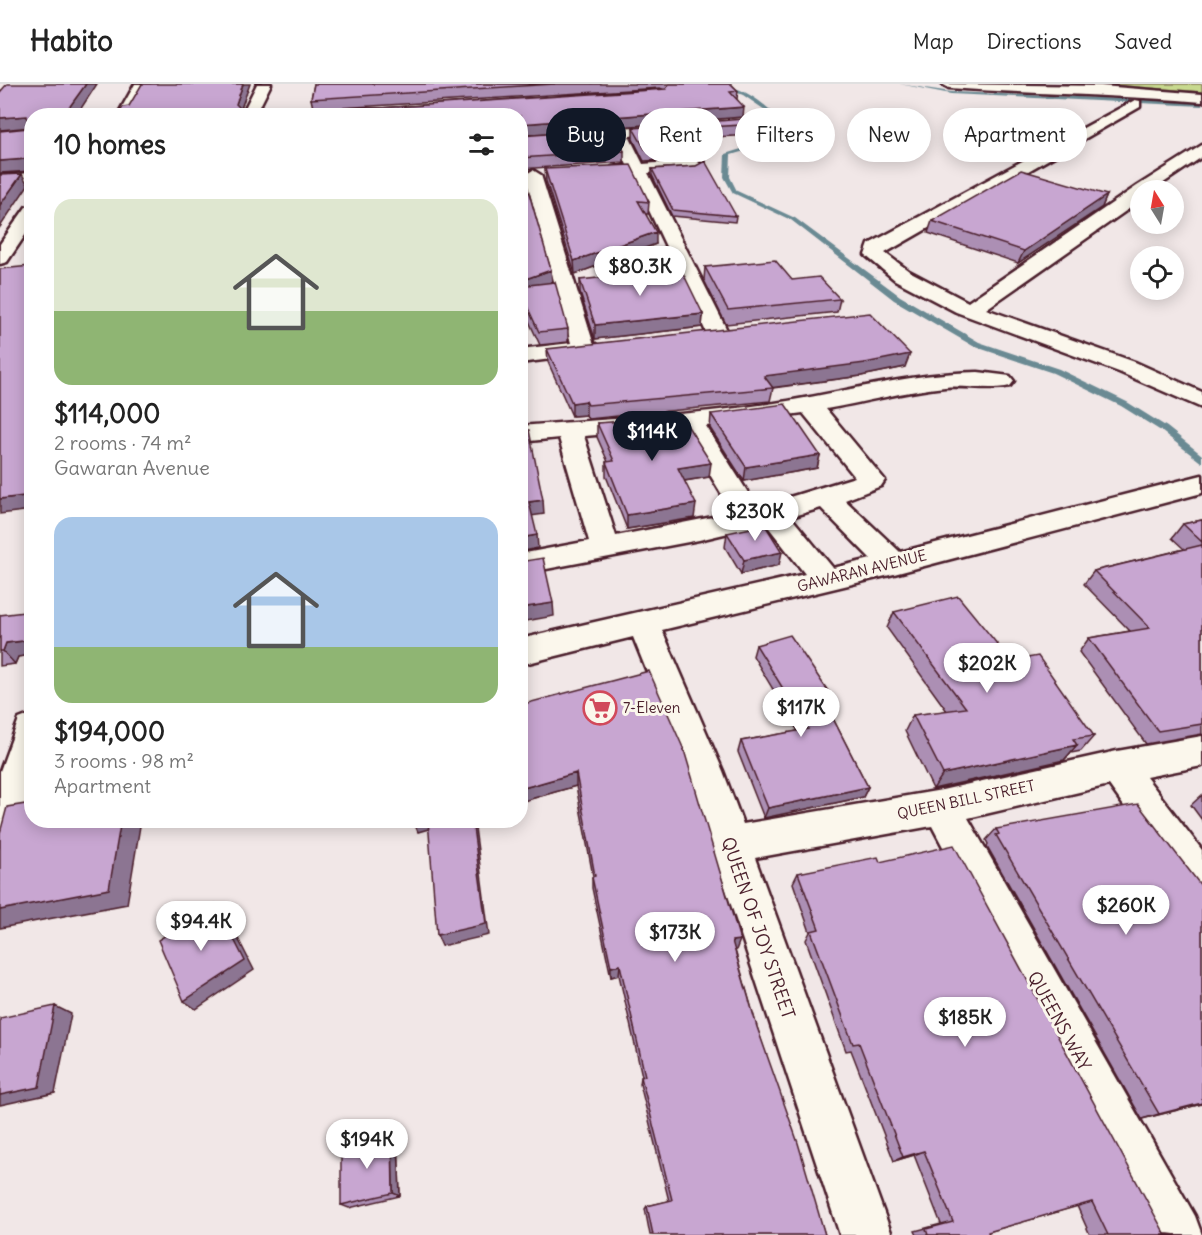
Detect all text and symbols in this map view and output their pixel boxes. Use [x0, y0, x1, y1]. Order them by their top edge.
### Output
text: Habito [30, 23, 113, 59]
text: Map [913, 28, 954, 55]
text: Directions [987, 28, 1081, 55]
text: Saved [1114, 28, 1172, 55]
chip: Buy [546, 108, 626, 162]
chip: Rent [638, 108, 723, 162]
chip: Filters [735, 108, 835, 162]
chip: New [847, 108, 931, 162]
chip: Apartment [943, 108, 1087, 162]
text: 10 homes [54, 128, 166, 161]
icon: filters [465, 128, 498, 161]
north arrow [1130, 180, 1184, 234]
map controls [1130, 180, 1184, 300]
icon: home [222, 238, 330, 346]
pin: $80.3K [591, 246, 689, 297]
button: locate [1130, 246, 1184, 300]
text: $80.3K [608, 253, 672, 278]
text: $114,000 [54, 397, 160, 430]
pin: $114K [610, 411, 694, 462]
text: $114K [627, 418, 677, 443]
text: 2 rooms · 74 m² [54, 430, 191, 455]
text: Gawaran Avenue [54, 455, 210, 480]
pin: $230K [713, 491, 797, 542]
text: $230K [726, 498, 784, 523]
street label: GAWARAN AVENUE [795, 545, 929, 596]
icon: home [222, 556, 330, 664]
pin: $202K [945, 643, 1029, 694]
text: $202K [958, 650, 1016, 675]
pin: $117K [759, 687, 843, 738]
supermarket icon: 7-Eleven [582, 690, 618, 726]
text: $117K [777, 694, 825, 719]
place label: 7-Eleven [623, 698, 681, 717]
text: $194,000 [54, 715, 165, 748]
text: 3 rooms · 98 m² [54, 748, 194, 773]
text: Apartment [54, 773, 151, 798]
street label: QUEEN BILL STREET [895, 776, 1037, 823]
street label: QUEEN OF JOY STREET [717, 834, 800, 1022]
pin: $260K [1084, 885, 1168, 936]
text: $260K [1096, 892, 1156, 917]
pin: $94.4K [152, 901, 250, 952]
text: $94.4K [170, 908, 232, 933]
pin: $173K [633, 912, 717, 963]
text: $173K [649, 919, 701, 944]
street label: QUEENS WAY [1023, 967, 1096, 1075]
pin: $185K [923, 997, 1007, 1048]
text: $185K [938, 1004, 992, 1029]
pin: $194K [325, 1119, 409, 1170]
text: $194K [340, 1126, 394, 1151]

